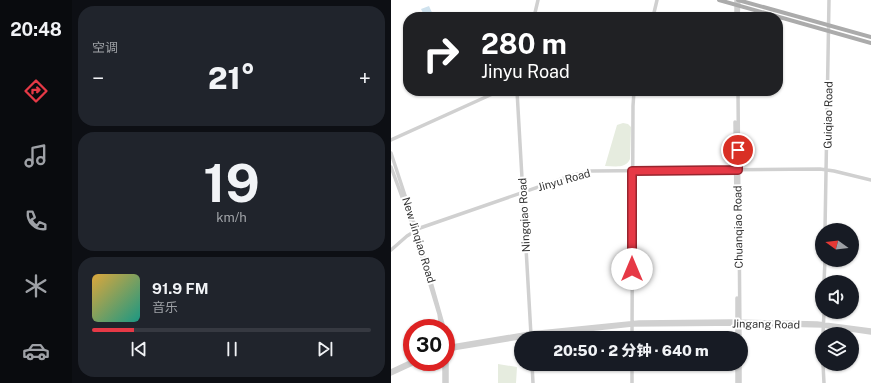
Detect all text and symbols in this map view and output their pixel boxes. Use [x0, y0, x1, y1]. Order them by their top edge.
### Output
text: 20:48 [10, 19, 62, 40]
text: 280 m [481, 27, 567, 60]
icon: right [415, 28, 467, 80]
text: 空调 [92, 40, 118, 55]
text: 21° [208, 60, 255, 96]
text: Jinyu Road [481, 61, 570, 82]
text: − [92, 65, 104, 91]
text: + [359, 65, 371, 91]
icon: directions [22, 77, 50, 105]
street label: Guiqiao Road [821, 81, 835, 149]
pin [721, 133, 755, 167]
icon: arrive [727, 139, 749, 161]
icon: music [22, 142, 50, 170]
text: 19 [203, 153, 260, 214]
street label: Jinyu Road [536, 167, 592, 193]
street label: Ningqiao Road [516, 178, 532, 252]
street label: Chuanqiao Road [731, 185, 745, 269]
street label: New Jinqiao Road [400, 196, 438, 284]
icon: phone [22, 207, 50, 235]
text: km/h [216, 210, 247, 225]
north arrow [815, 223, 859, 267]
map controls [815, 223, 859, 371]
position arrow [611, 248, 653, 290]
icon: climate [22, 272, 50, 300]
button: sound [815, 275, 859, 319]
text: 91.9 FM [152, 280, 209, 297]
text: 音乐 [152, 300, 178, 315]
street label: Jingang Road [732, 317, 800, 331]
speed limit sign: 30 [403, 319, 455, 371]
button: layers [815, 327, 859, 371]
icon: car [22, 337, 50, 365]
icon: previous [128, 338, 150, 360]
icon: pause [221, 338, 243, 360]
icon: next [314, 338, 336, 360]
text: 20:50 · 2 分钟 · 640 m [553, 342, 709, 359]

